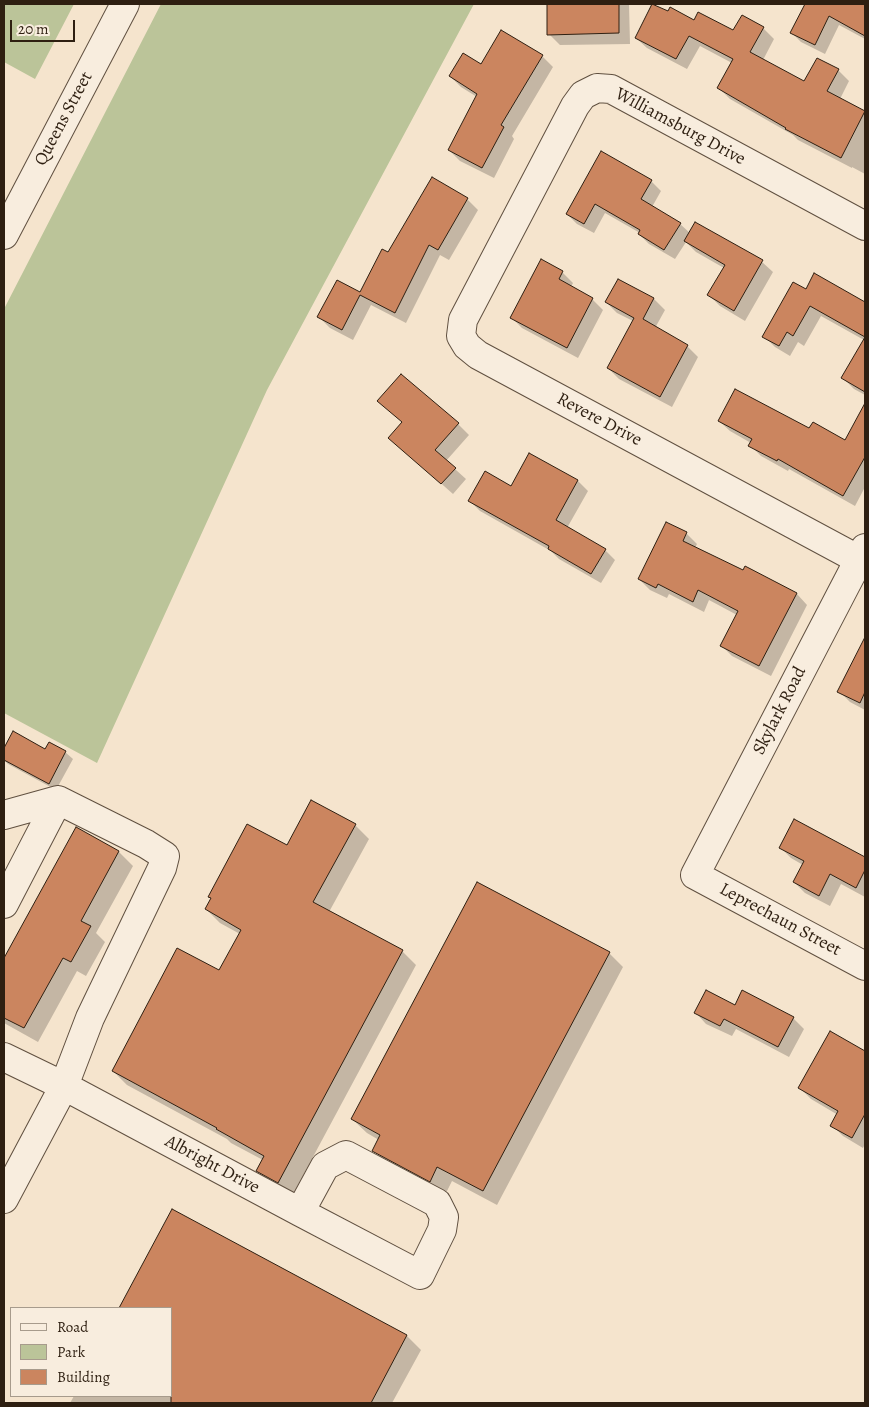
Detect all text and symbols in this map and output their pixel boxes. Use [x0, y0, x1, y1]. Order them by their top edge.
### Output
scale bar [12, 10, 78, 42]
text: 20 m [18, 19, 49, 39]
street label: Queens Street [30, 68, 98, 170]
street label: Williamsburg Drive [611, 84, 749, 170]
street label: Revere Drive [553, 389, 645, 451]
street label: Skylark Road [749, 663, 811, 759]
street label: Leprechaun Street [716, 879, 844, 961]
street label: Albright Drive [161, 1131, 263, 1199]
legend [10, 1307, 172, 1397]
text: Road [57, 1317, 88, 1337]
text: Park [57, 1342, 85, 1362]
text: Building [57, 1367, 110, 1387]

